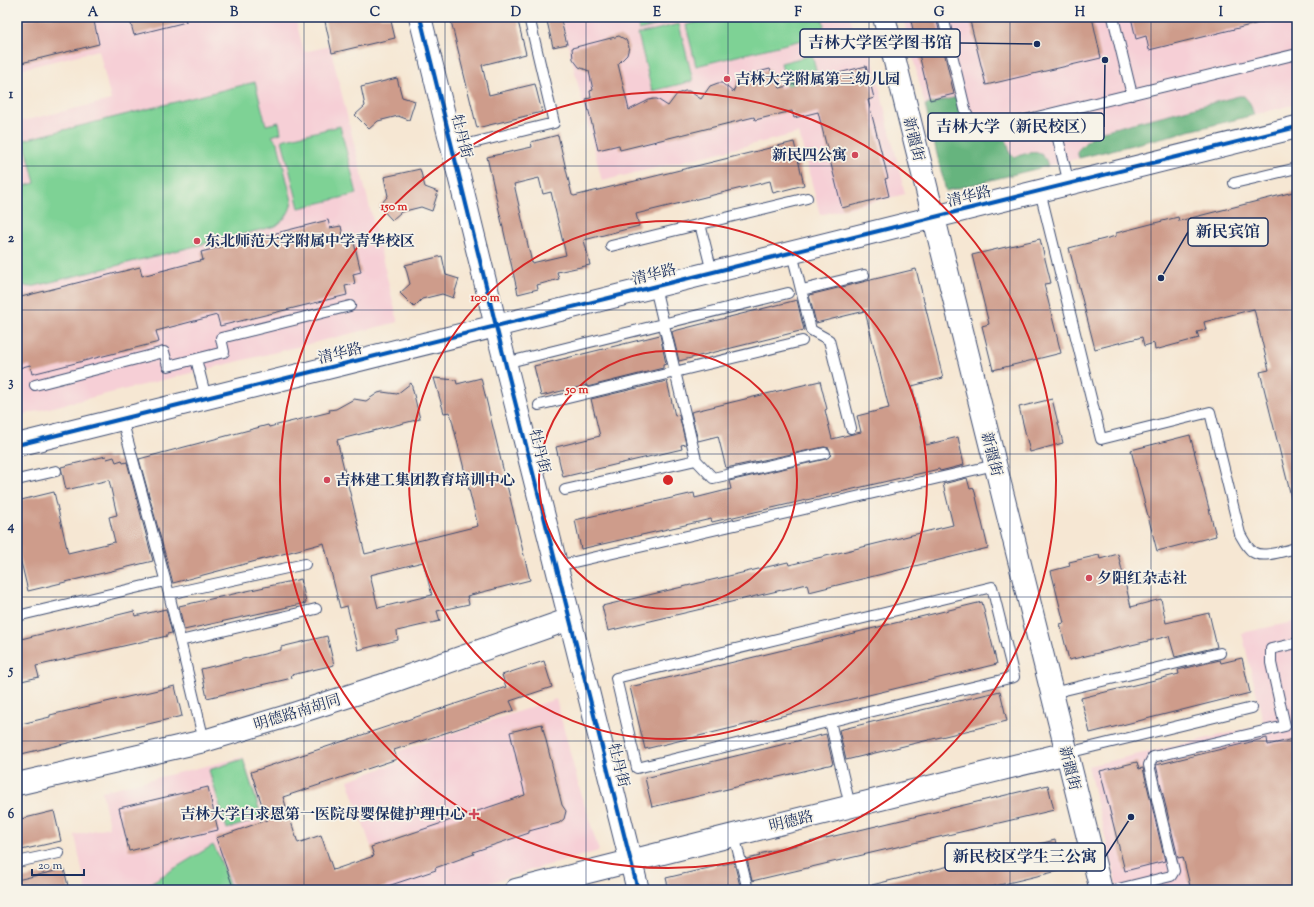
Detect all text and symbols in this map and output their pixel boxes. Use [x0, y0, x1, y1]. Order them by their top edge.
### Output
text: A [88, 4, 99, 22]
text: B [230, 4, 239, 22]
text: C [370, 4, 380, 22]
text: D [511, 4, 521, 22]
text: E [653, 4, 661, 22]
text: F [794, 4, 802, 22]
text: G [934, 4, 945, 22]
text: H [1075, 4, 1086, 22]
text: I [1219, 4, 1224, 22]
callout: 吉林大学医学图书馆 [800, 29, 960, 57]
text: 吉林大学医学图书馆 [808, 33, 952, 56]
place label: 吉林大学附属第三幼儿园 [735, 70, 900, 91]
marker: 吉林大学附属第三幼儿园 [722, 74, 732, 84]
text: 1 [9, 86, 14, 104]
street label: 牡丹街 [445, 112, 476, 161]
callout: 吉林大学（新民校区） [928, 113, 1104, 141]
street label: 新疆街 [897, 115, 928, 164]
text: 吉林大学（新民校区） [936, 117, 1096, 140]
place label: 新民四公寓 [772, 146, 847, 167]
marker: 新民四公寓 [850, 150, 860, 160]
street label: 清华路 [945, 182, 994, 213]
text: 150 m [379, 198, 408, 216]
callout: 新民宾馆 [1188, 218, 1268, 246]
text: 新民宾馆 [1196, 222, 1260, 245]
text: 2 [8, 230, 15, 248]
place label: 东北师范大学附属中学青华校区 [205, 232, 415, 253]
marker: 东北师范大学附属中学青华校区 [192, 236, 202, 246]
street label: 清华路 [630, 260, 679, 291]
text: 100 m [469, 289, 500, 307]
street label: 清华路 [316, 339, 365, 370]
text: 3 [8, 374, 14, 392]
text: 50 m [565, 381, 589, 399]
street label: 牡丹街 [523, 427, 554, 476]
street label: 新疆街 [975, 430, 1006, 479]
place label: 吉林建工集团教育培训中心 [335, 471, 515, 492]
centre of rings [661, 473, 675, 487]
marker: 吉林建工集团教育培训中心 [322, 475, 332, 485]
text: 4 [7, 518, 15, 536]
place label: 夕阳红杂志社 [1097, 569, 1187, 590]
marker: 夕阳红杂志社 [1084, 573, 1094, 583]
text: 5 [8, 662, 14, 680]
street label: 明德路南胡同 [251, 690, 344, 737]
street label: 牡丹街 [602, 741, 633, 790]
street label: 新疆街 [1053, 744, 1084, 793]
place label: 吉林大学白求恩第一医院母婴保健护理中心 [180, 805, 465, 826]
text: 6 [8, 806, 15, 824]
street label: 明德路 [767, 807, 816, 838]
marker: 吉林大学白求恩第一医院母婴保健护理中心 [468, 808, 480, 820]
callout: 新民校区学生三公寓 [945, 843, 1105, 871]
text: 新民校区学生三公寓 [953, 847, 1097, 870]
scale bar [32, 851, 84, 877]
text: 20 m [38, 857, 63, 875]

